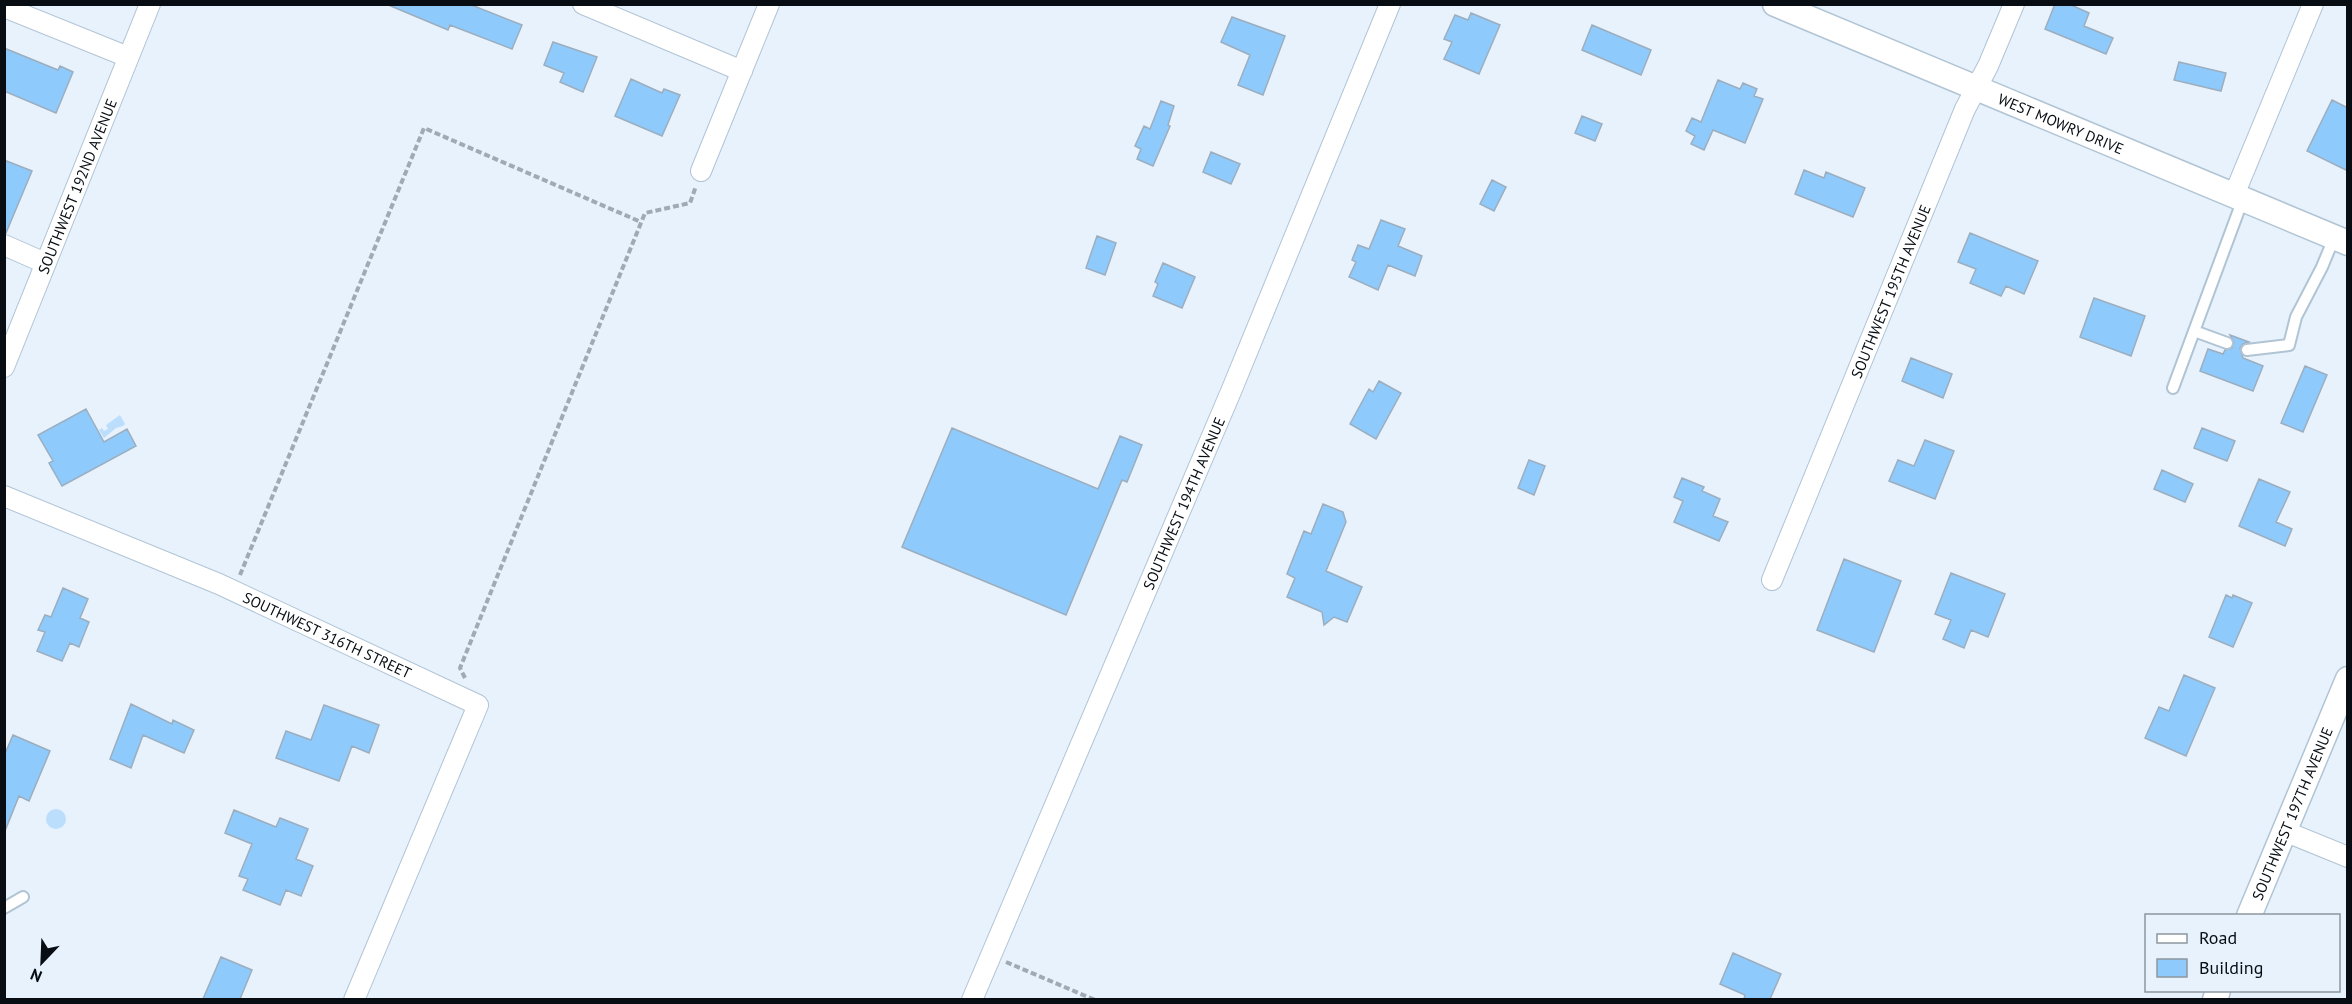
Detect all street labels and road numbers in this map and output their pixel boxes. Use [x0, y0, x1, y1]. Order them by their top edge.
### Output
street label: WEST MOWRY DRIVE [1996, 89, 2127, 158]
street label: SOUTHWEST 192ND AVENUE [33, 96, 121, 276]
street label: SOUTHWEST 195TH AVENUE [1846, 202, 1934, 381]
street label: SOUTHWEST 194TH AVENUE [1138, 414, 1229, 592]
street label: SOUTHWEST 316TH STREET [240, 587, 415, 682]
street label: SOUTHWEST 197TH AVENUE [2247, 724, 2336, 903]

